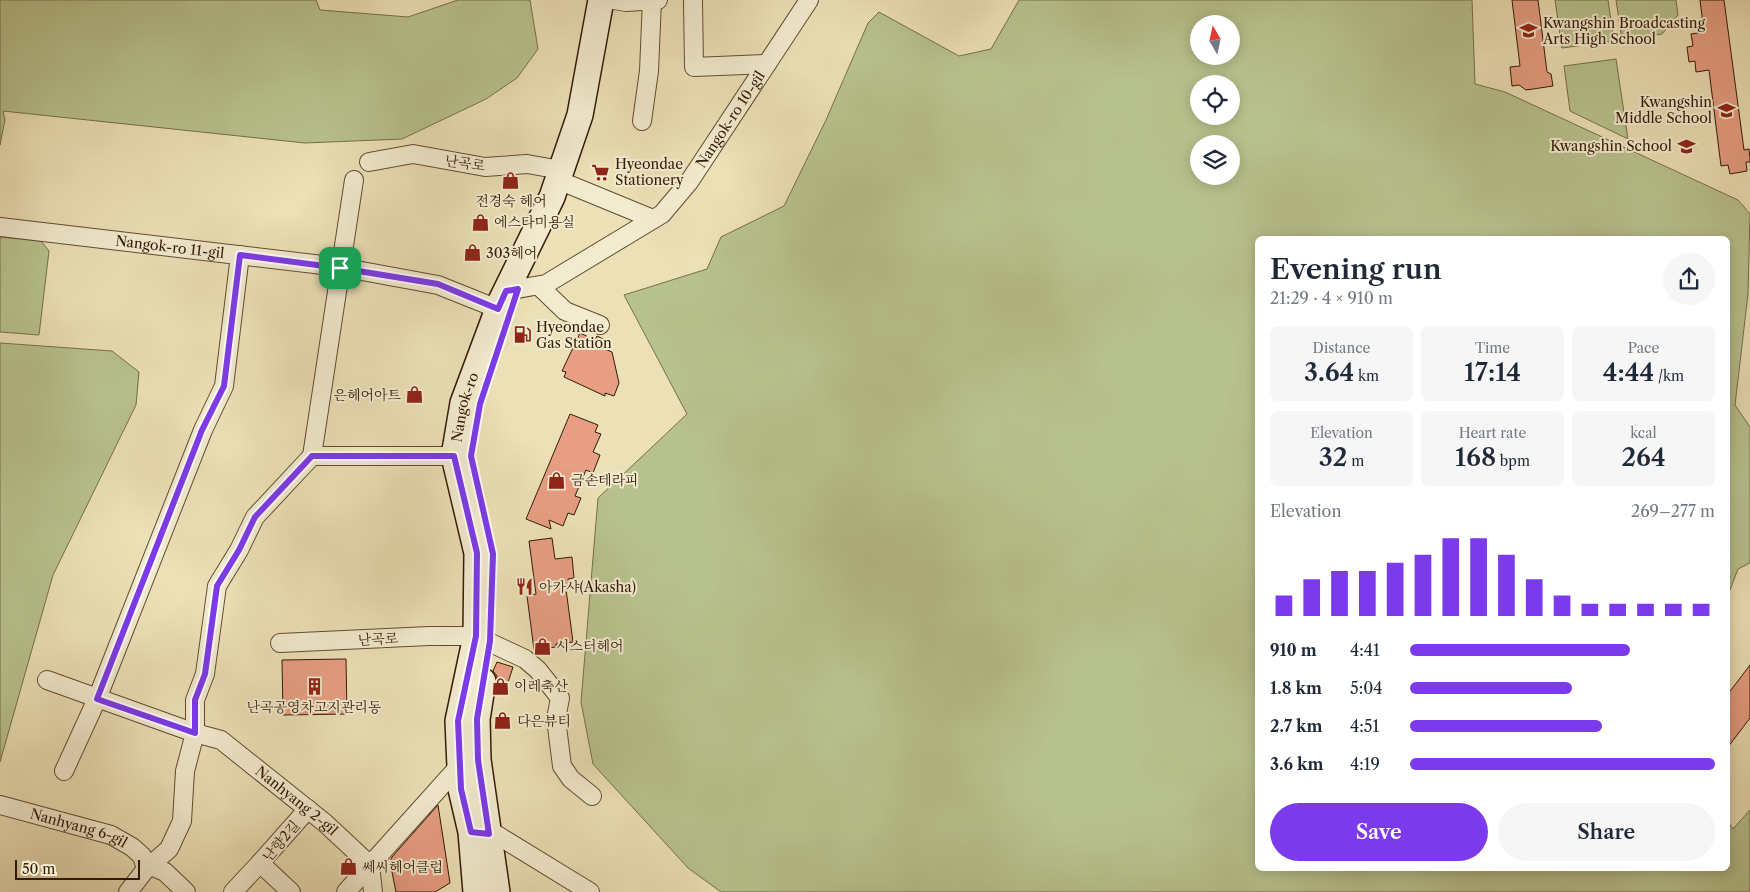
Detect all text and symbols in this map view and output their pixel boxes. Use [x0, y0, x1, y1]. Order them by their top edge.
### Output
place label: Kwangshin Broadcasting Arts High School [1542, 14, 1706, 48]
north arrow [1190, 15, 1240, 65]
map controls [1190, 15, 1240, 185]
school or university icon: Kwangshin Broadcasting Arts High School [1519, 21, 1539, 41]
street label: Nangok-ro 10-gil [692, 67, 769, 171]
button: locate [1190, 75, 1240, 125]
place label: Kwangshin Middle School [1615, 93, 1712, 127]
school or university icon: Kwangshin Middle School [1716, 100, 1736, 120]
button: layers [1190, 135, 1240, 185]
school or university icon: Kwangshin School [1676, 136, 1696, 156]
place label: Kwangshin School [1550, 137, 1672, 155]
street label: 난곡로 [444, 151, 487, 175]
place label: Hyeondae Stationery [615, 155, 684, 189]
supermarket icon: Hyeondae Stationery [591, 162, 611, 182]
shop icon: 전경숙 헤어 [501, 171, 521, 191]
place label: 전경숙 헤어 [475, 192, 547, 210]
shop icon: 에스타미용실 [470, 212, 490, 232]
place label: 에스타미용실 [494, 213, 575, 231]
street label: Nangok-ro 11-gil [114, 232, 225, 262]
shop icon: 303헤어 [462, 243, 482, 263]
place label: 303헤어 [486, 244, 537, 262]
pin [319, 247, 361, 289]
text: Evening run [1270, 252, 1442, 286]
button: share [1663, 253, 1715, 305]
icon: arrive [326, 254, 354, 282]
text: 21:29 · 4 × 910 m [1270, 288, 1393, 308]
place label: Hyeondae Gas Station [536, 318, 612, 352]
fuel station icon: Hyeondae Gas Station [512, 325, 532, 345]
text: Distance [1313, 339, 1370, 357]
text: Time [1475, 339, 1510, 357]
text: Pace [1628, 339, 1659, 357]
text: 3.64 [1304, 357, 1354, 388]
text: 17:14 [1464, 357, 1521, 388]
text: 4:44 [1603, 357, 1654, 388]
text: km [1354, 367, 1379, 385]
text: /km [1654, 367, 1684, 385]
street label: Nangok-ro [448, 370, 483, 443]
shop icon: 은헤어아트 [405, 385, 425, 405]
place label: 은헤어아트 [333, 386, 401, 404]
text: Elevation [1310, 424, 1373, 442]
text: Heart rate [1459, 424, 1526, 442]
text: kcal [1630, 424, 1657, 442]
text: 32 [1319, 442, 1347, 473]
text: 168 [1455, 442, 1496, 473]
text: 264 [1621, 442, 1666, 473]
text: m [1347, 452, 1364, 470]
text: bpm [1496, 452, 1530, 470]
shop icon: 금손테라피 [547, 470, 567, 490]
place label: 금손테라피 [571, 471, 639, 489]
text: Elevation [1270, 501, 1341, 521]
text: 269–277 m [1631, 501, 1715, 521]
restaurant icon: 아카샤(Akasha) [515, 577, 535, 597]
place label: 아카샤(Akasha) [539, 578, 636, 596]
street label: 난곡로 [357, 629, 399, 649]
shop icon: 시스터헤어 [532, 636, 552, 656]
place label: 시스터헤어 [556, 637, 624, 655]
text: 910 m [1270, 640, 1317, 660]
text: 4:41 [1350, 640, 1380, 660]
shop icon: 이레축산 [490, 676, 510, 696]
building icon: 난곡공영차고지관리동 [304, 677, 324, 697]
place label: 이레축산 [514, 677, 569, 695]
text: 1.8 km [1270, 678, 1322, 698]
text: 5:04 [1350, 678, 1383, 698]
place label: 난곡공영차고지관리동 [246, 698, 382, 716]
shop icon: 다은뷰티 [493, 711, 513, 731]
place label: 다은뷰티 [517, 712, 571, 730]
text: 2.7 km [1270, 716, 1323, 736]
text: 4:51 [1350, 716, 1379, 736]
text: 3.6 km [1270, 754, 1324, 774]
text: 4:19 [1350, 754, 1380, 774]
street label: Nanhyang 2-gil [252, 762, 342, 839]
button: Save [1270, 803, 1488, 861]
button: Share [1498, 803, 1715, 861]
street label: Nanhyang 6-gil [28, 805, 131, 851]
street label: 난향2길 [258, 817, 304, 865]
scale bar [15, 857, 140, 880]
shop icon: 쎄씨헤어클럽 [338, 857, 358, 877]
place label: 쎄씨헤어클럽 [362, 858, 443, 876]
text: 50 m [22, 860, 55, 878]

